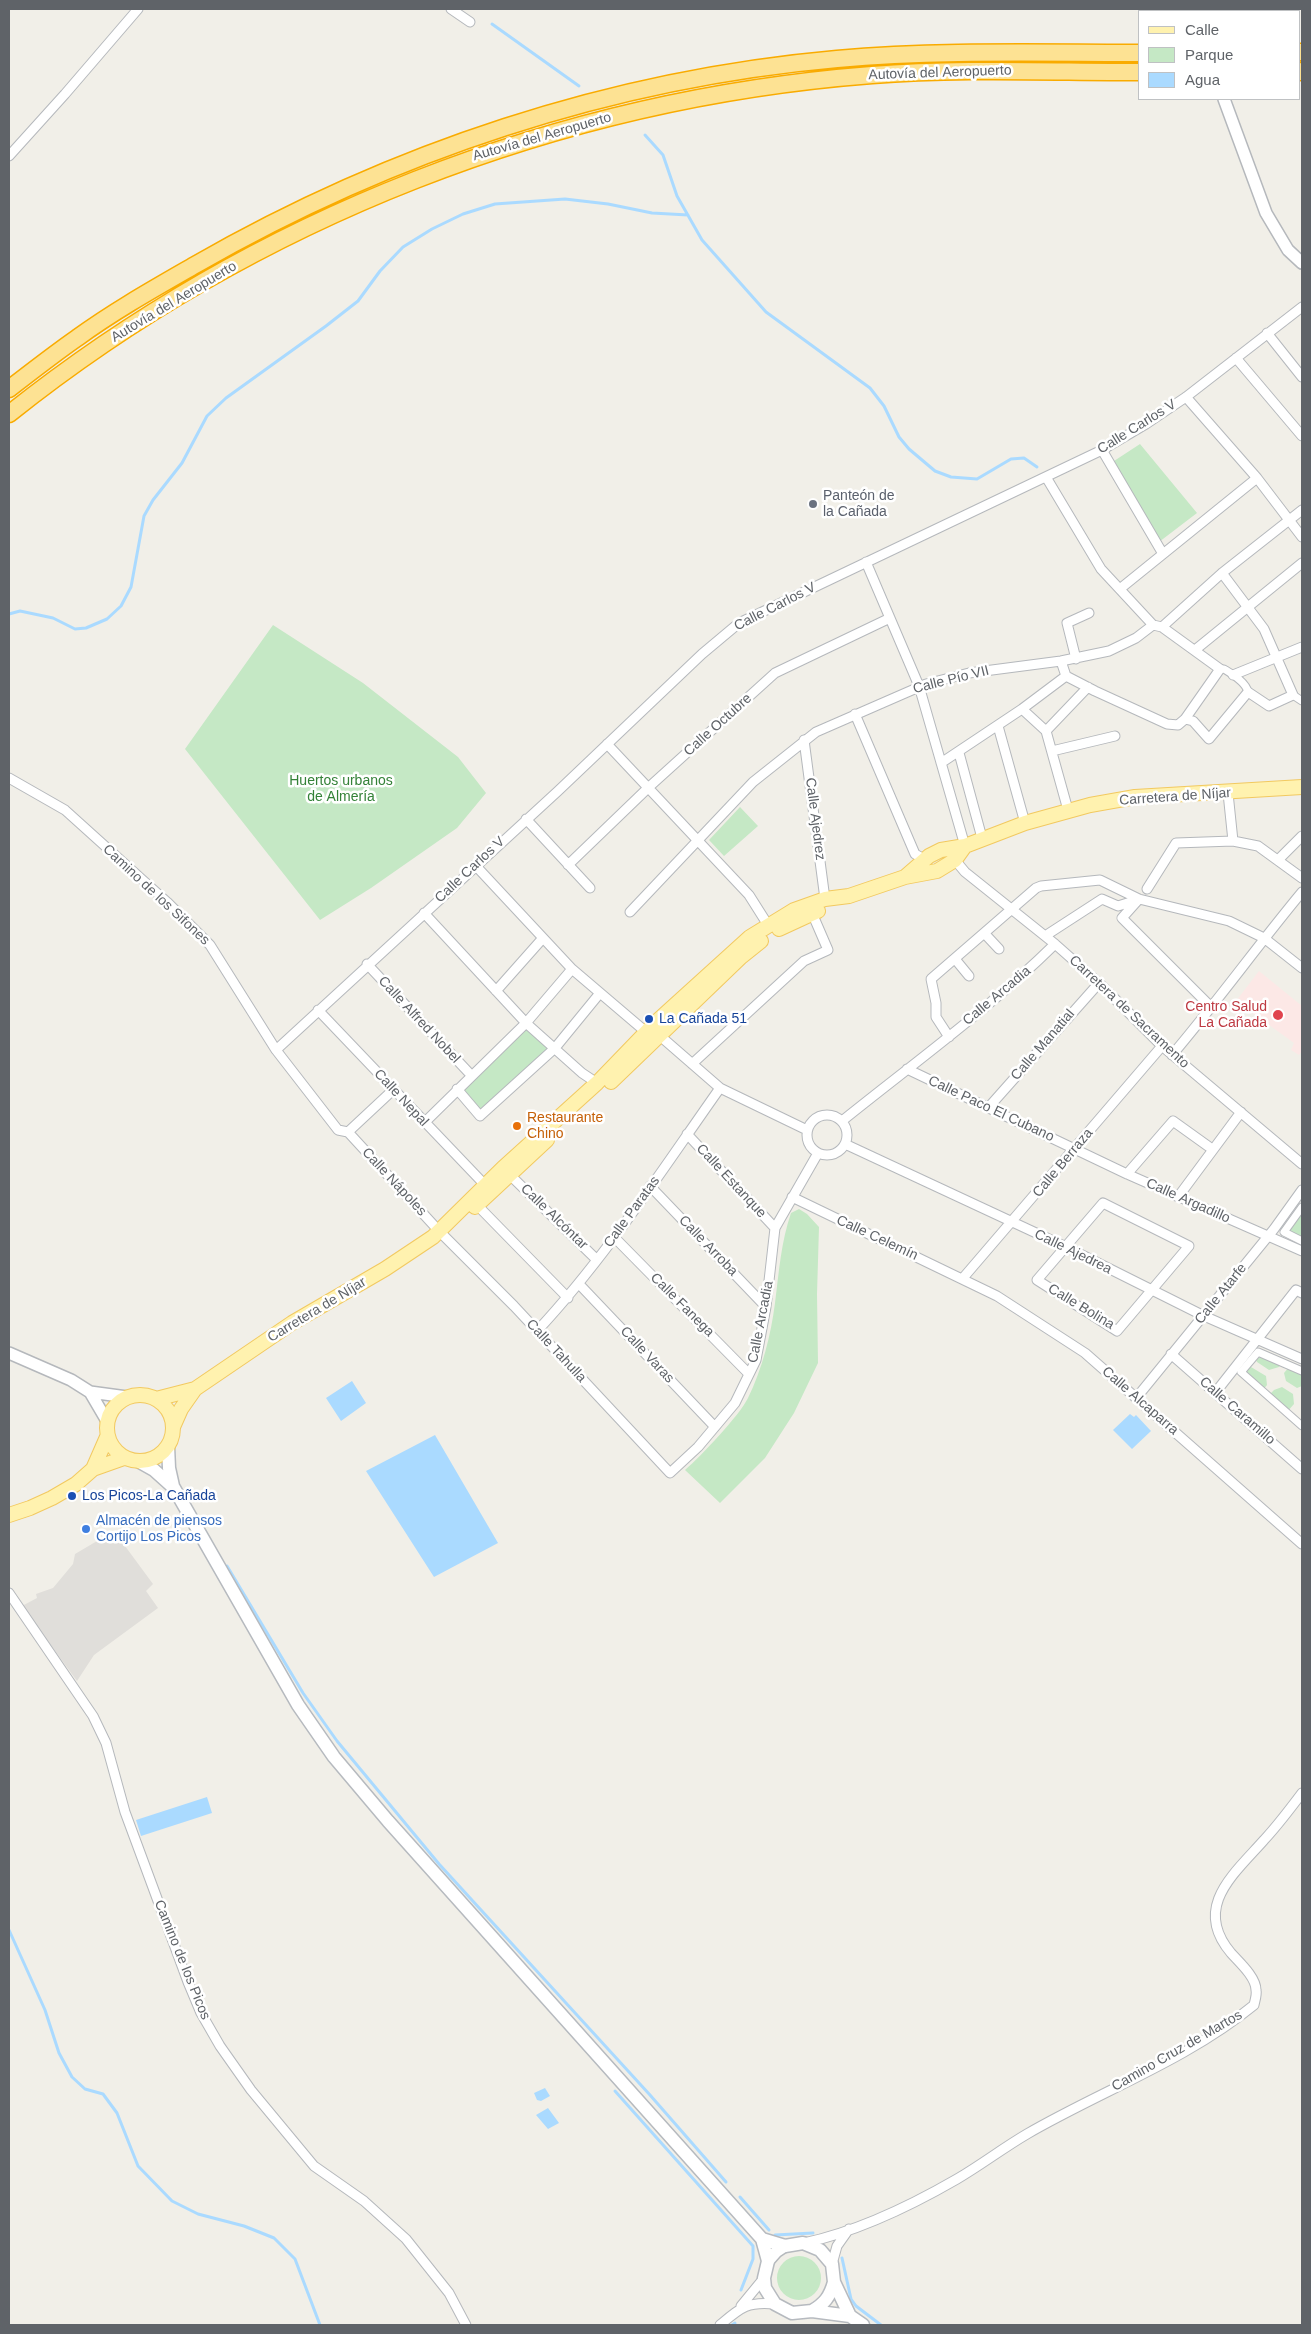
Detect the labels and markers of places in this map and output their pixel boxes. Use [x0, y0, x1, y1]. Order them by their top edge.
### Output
place label: Panteón de la Cañada [823, 488, 895, 520]
marker: Panteón de la Cañada [807, 498, 819, 510]
place label: Centro Salud La Cañada [1185, 999, 1267, 1032]
marker: Centro Salud La Cañada [1271, 1008, 1285, 1022]
place label: La Cañada 51 [659, 1011, 747, 1027]
marker: La Cañada 51 [643, 1013, 655, 1025]
place label: Restaurante Chino [527, 1110, 603, 1142]
marker: Restaurante Chino [511, 1120, 523, 1132]
place label: Los Picos-La Cañada [82, 1488, 216, 1504]
marker: Los Picos-La Cañada [66, 1490, 78, 1502]
place label: Almacén de piensos Cortijo Los Picos [96, 1513, 222, 1545]
marker: Almacén de piensos Cortijo Los Picos [80, 1523, 92, 1535]

